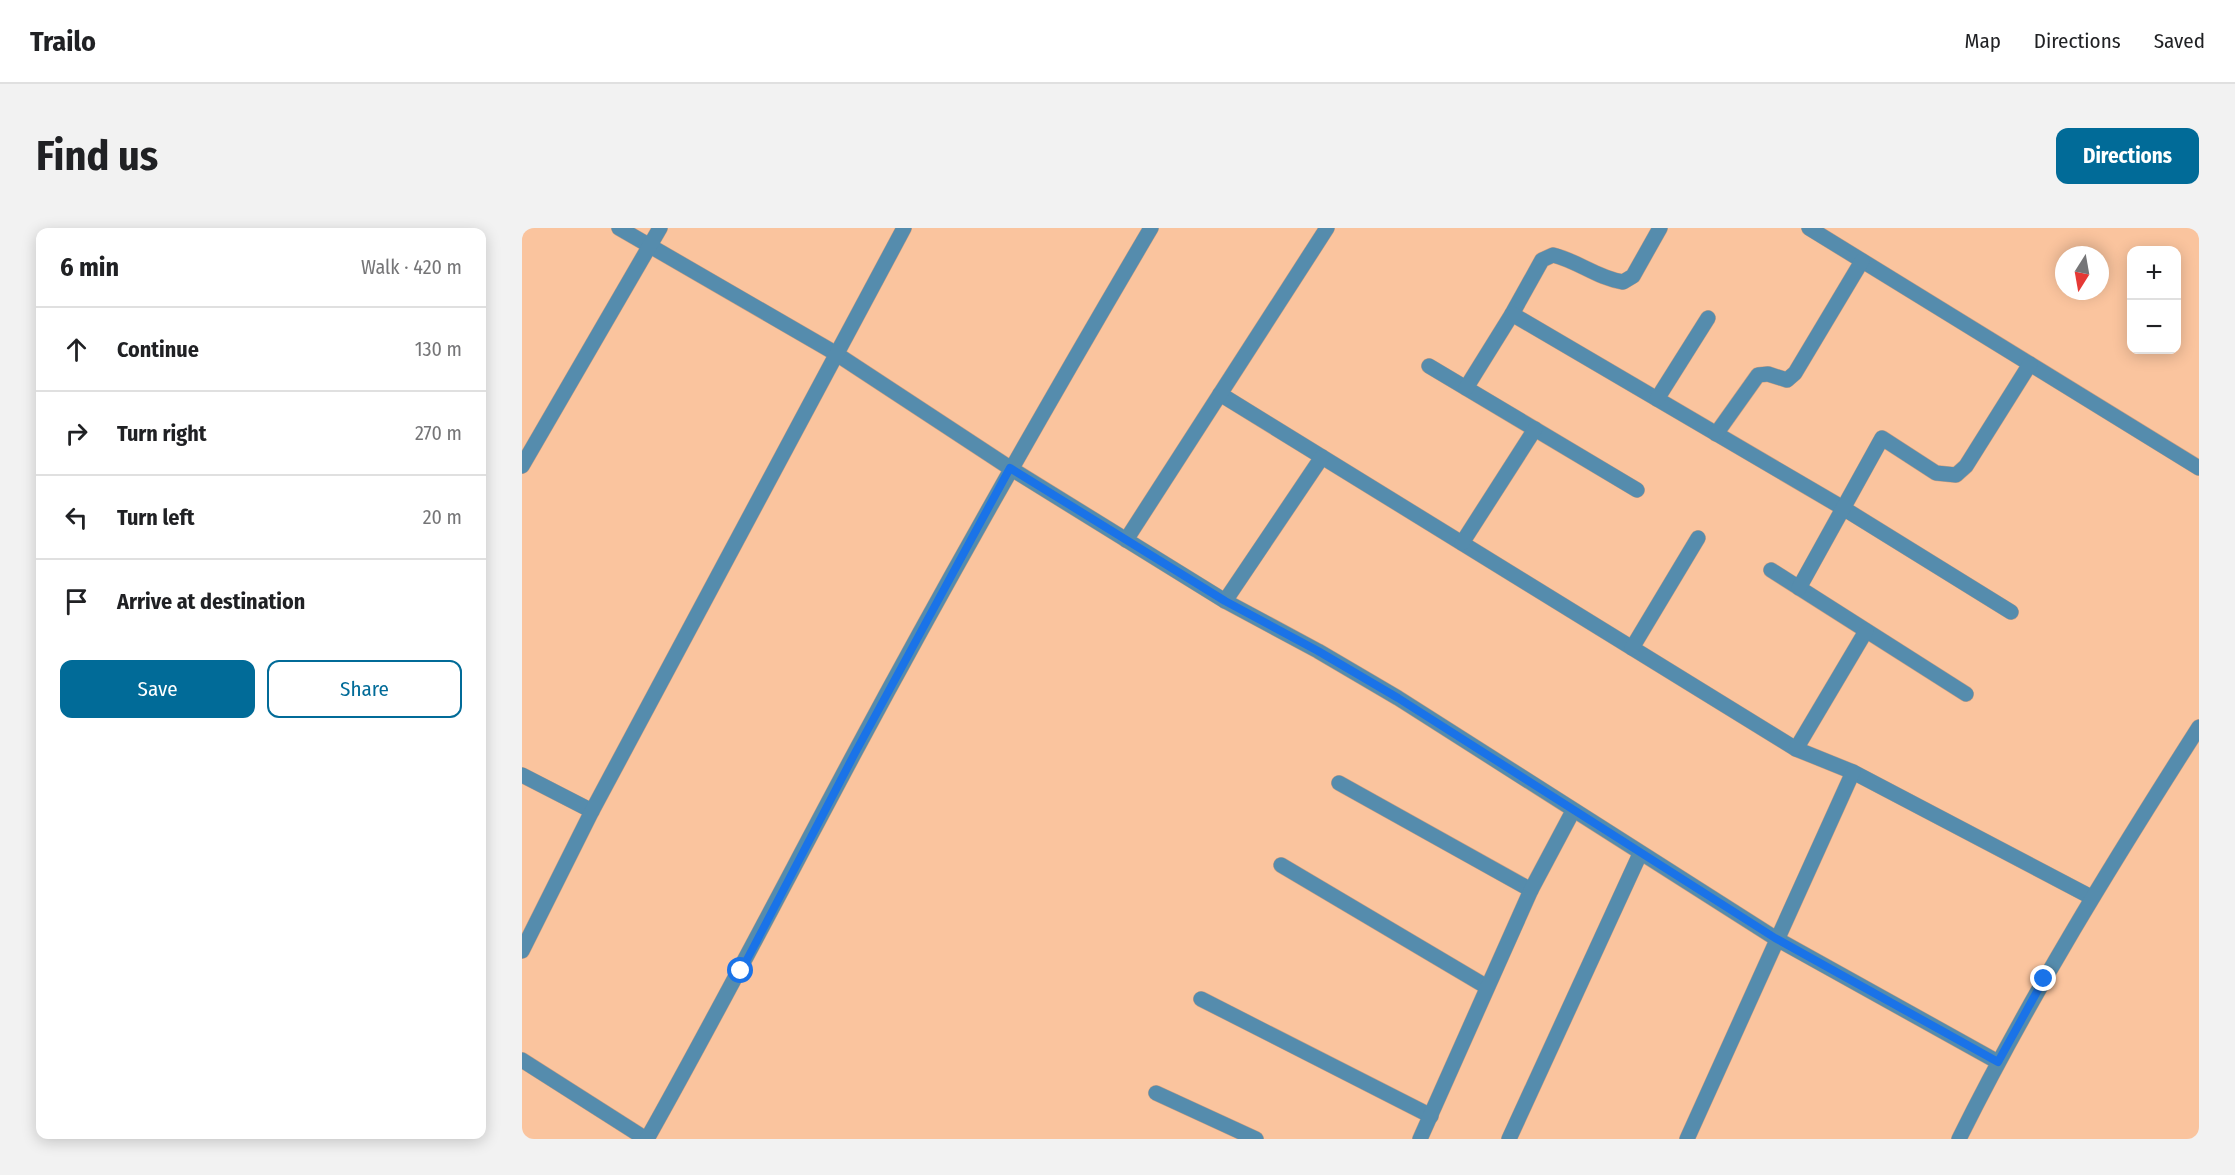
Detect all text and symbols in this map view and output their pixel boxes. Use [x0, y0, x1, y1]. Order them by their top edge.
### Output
text: Trailo [30, 25, 96, 58]
text: Map [1964, 28, 2001, 54]
text: Directions [2034, 28, 2121, 54]
text: Saved [2154, 28, 2205, 54]
button: Directions [2056, 128, 2199, 184]
text: Find us [36, 131, 158, 181]
north arrow [2055, 246, 2109, 300]
map controls [2127, 246, 2181, 354]
button: + [2127, 246, 2181, 300]
text: 6 min [60, 252, 119, 283]
text: Walk · 420 m [361, 255, 462, 279]
button: − [2127, 300, 2181, 354]
icon: ahead [60, 333, 93, 366]
text: Continue [117, 336, 199, 363]
text: 130 m [415, 337, 462, 361]
icon: right [60, 417, 93, 450]
text: Turn right [117, 420, 206, 447]
text: 270 m [415, 421, 462, 445]
icon: left [60, 501, 93, 534]
text: Turn left [117, 504, 195, 531]
text: 20 m [423, 505, 462, 529]
icon: arrive [60, 585, 93, 618]
text: Arrive at destination [117, 588, 305, 615]
button: Save [60, 660, 255, 718]
button: Share [267, 660, 462, 718]
route start [727, 957, 753, 983]
route end [2030, 965, 2056, 991]

